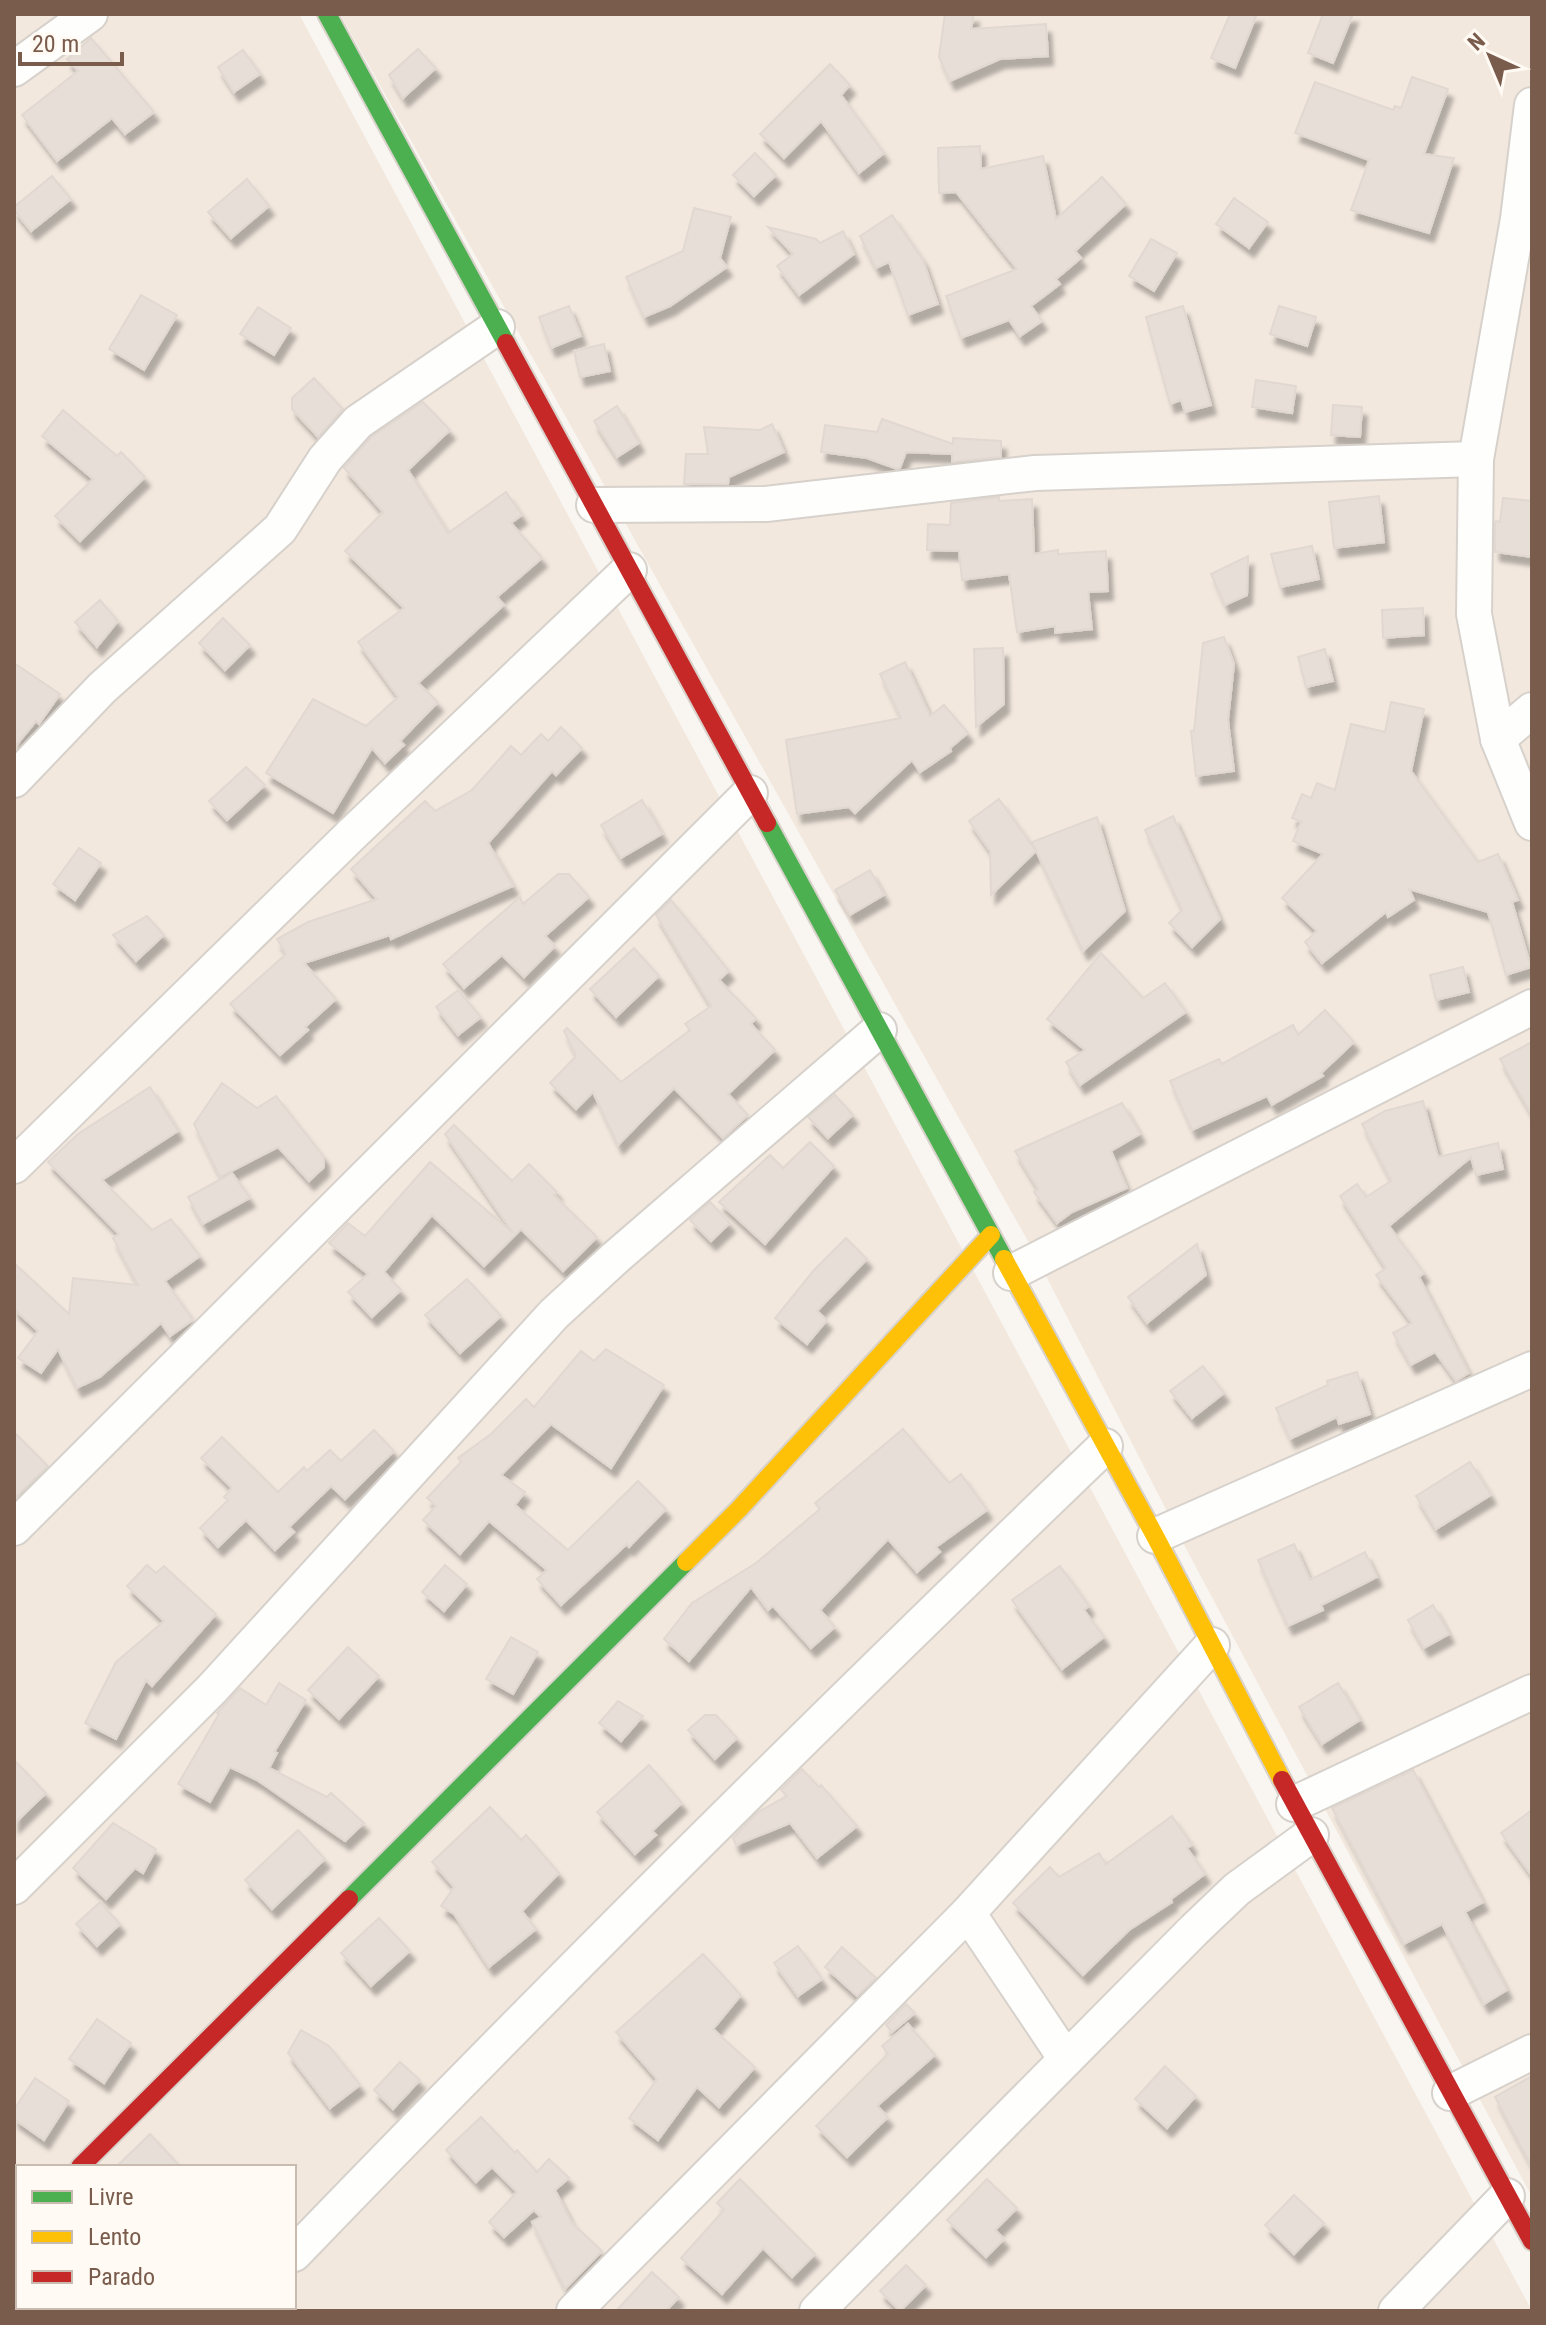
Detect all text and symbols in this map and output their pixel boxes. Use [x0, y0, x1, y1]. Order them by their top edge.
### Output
scale bar [20, 16, 122, 66]
north arrow [1450, 16, 1530, 96]
text: N [1463, 28, 1490, 56]
text: 20 m [32, 30, 79, 58]
legend [16, 2165, 296, 2309]
text: Livre [88, 2183, 134, 2211]
text: Lento [88, 2223, 141, 2251]
text: Parado [88, 2263, 155, 2291]

